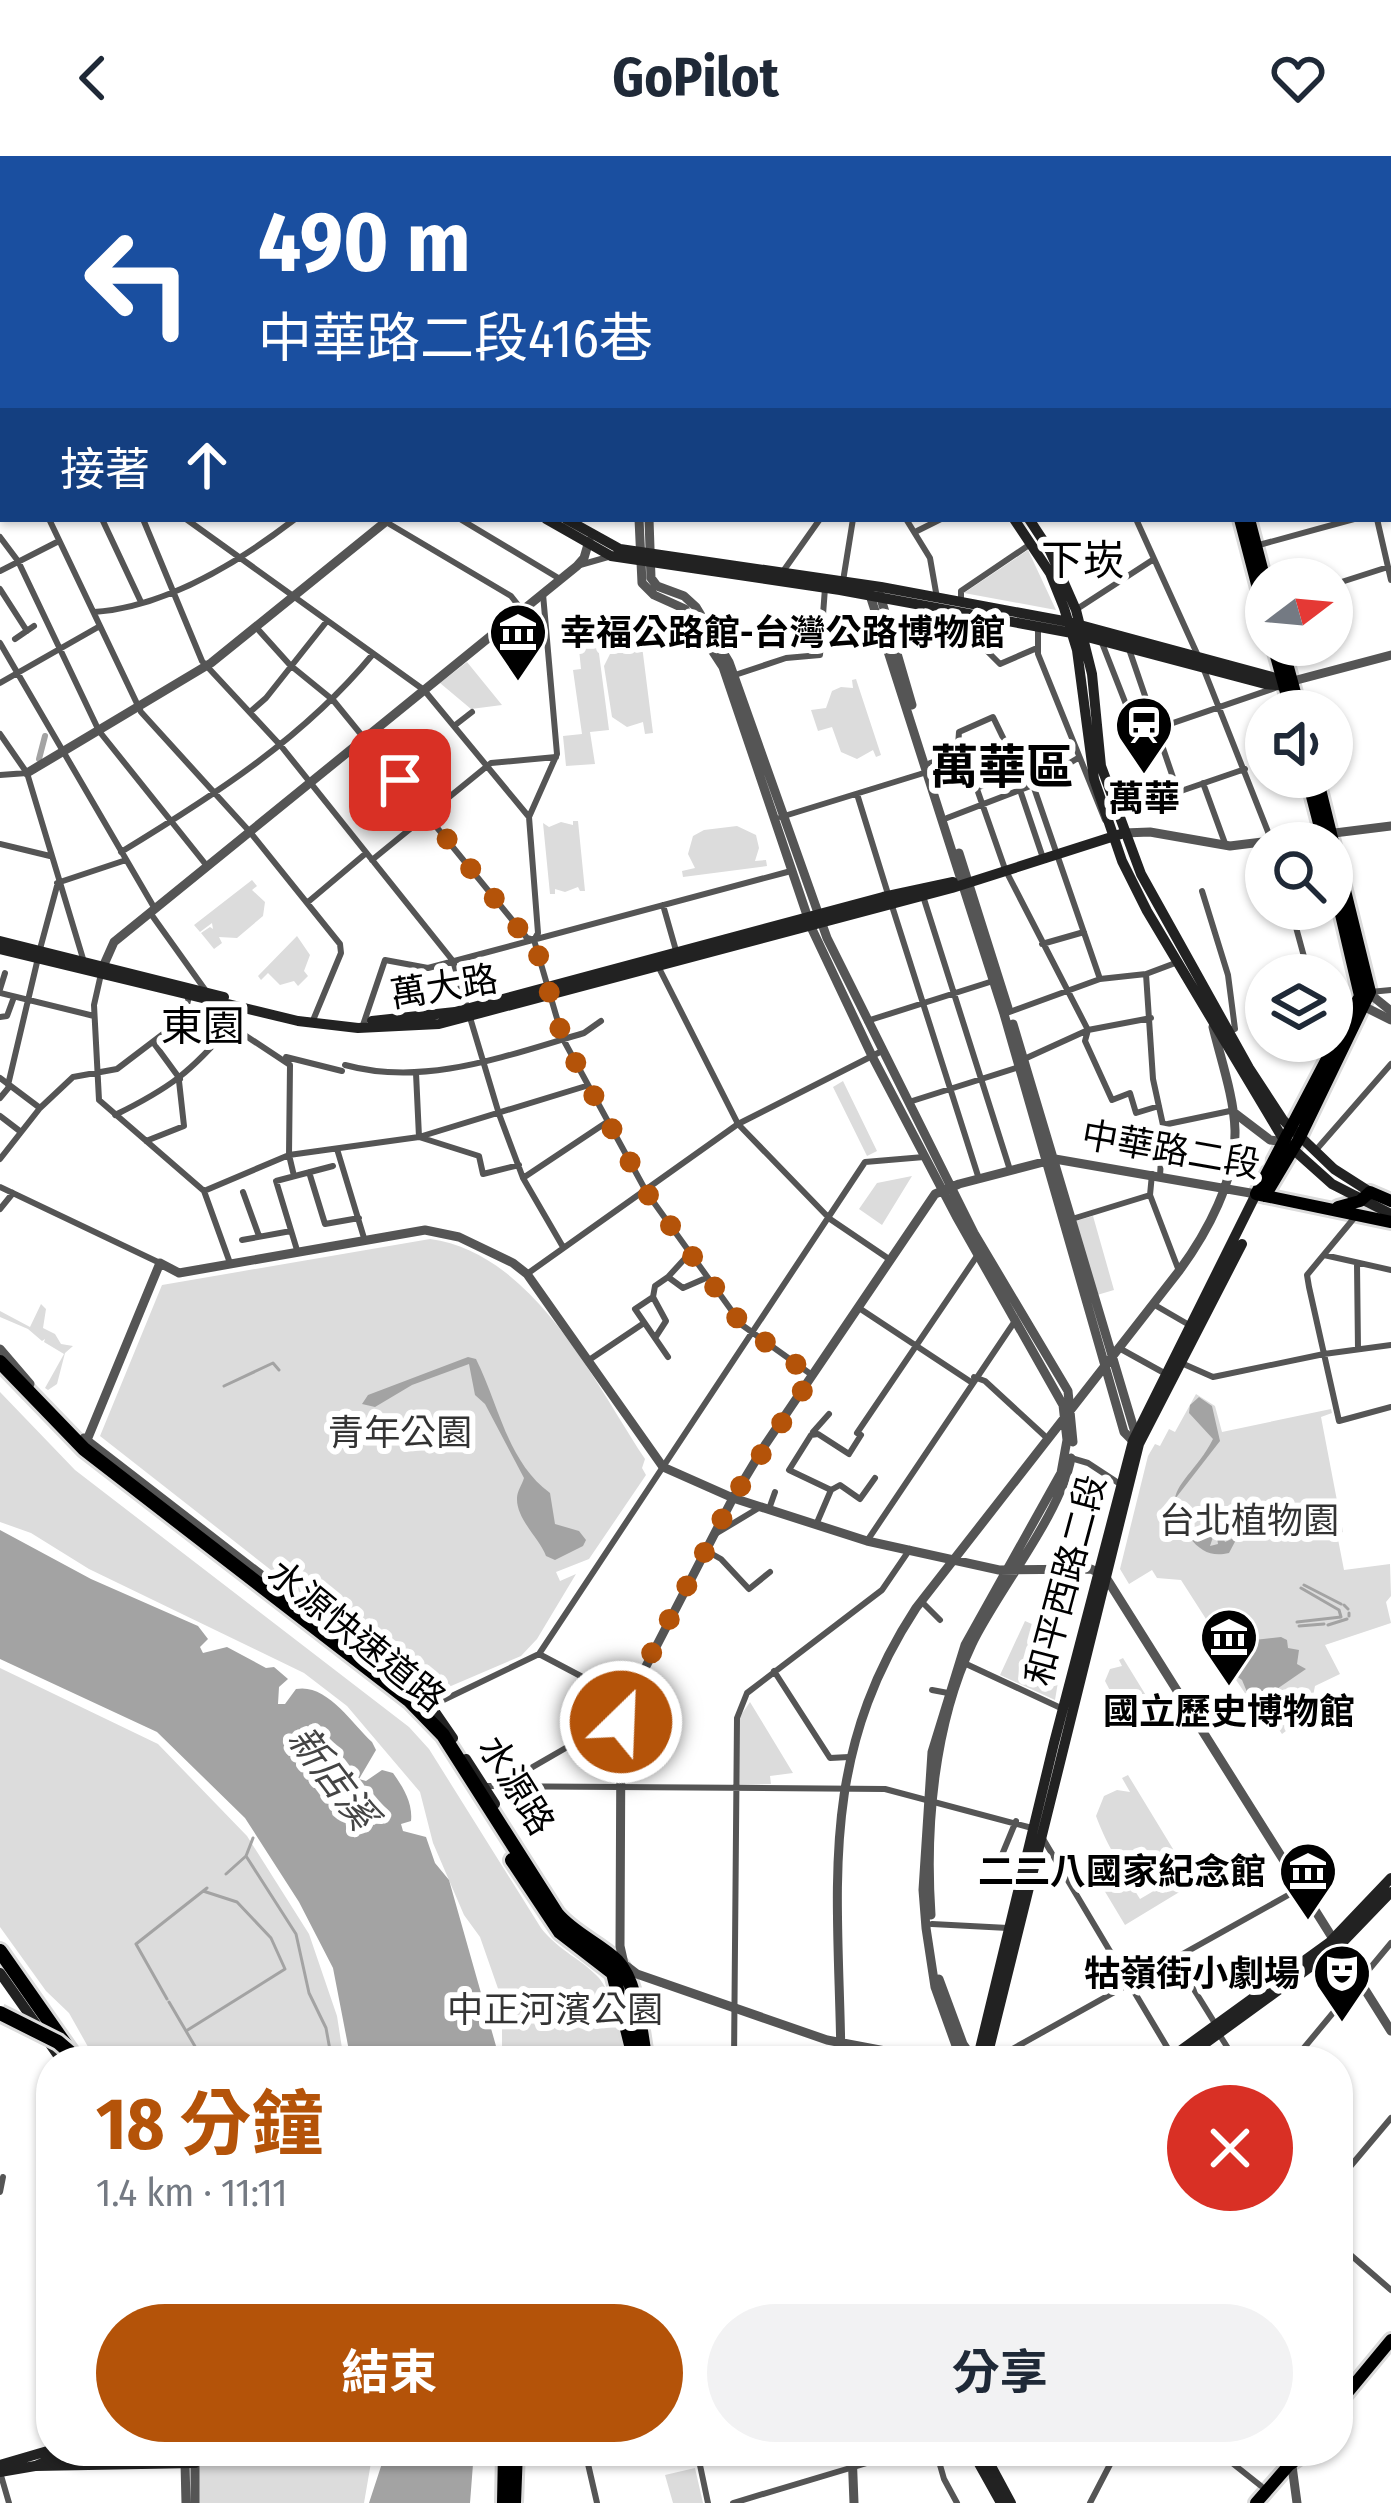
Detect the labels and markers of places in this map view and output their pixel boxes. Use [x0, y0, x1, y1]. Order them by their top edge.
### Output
museum icon: 幸福公路館-台灣公路博物館 [487, 601, 549, 683]
place label: 幸福公路館-台灣公路博物館 [560, 611, 1006, 655]
station icon: 萬華 [1113, 694, 1175, 776]
pin [349, 729, 451, 831]
place label: 萬華 [1108, 777, 1180, 821]
museum icon: 國立歷史博物館 [1198, 1606, 1260, 1688]
place label: 國立歷史博物館 [1103, 1690, 1355, 1734]
museum icon: 二二八國家紀念館 [1277, 1840, 1339, 1922]
place label: 二二八國家紀念館 [978, 1850, 1266, 1894]
theatre icon: 牯嶺街小劇場 [1311, 1942, 1373, 2024]
place label: 牯嶺街小劇場 [1084, 1952, 1300, 1996]

